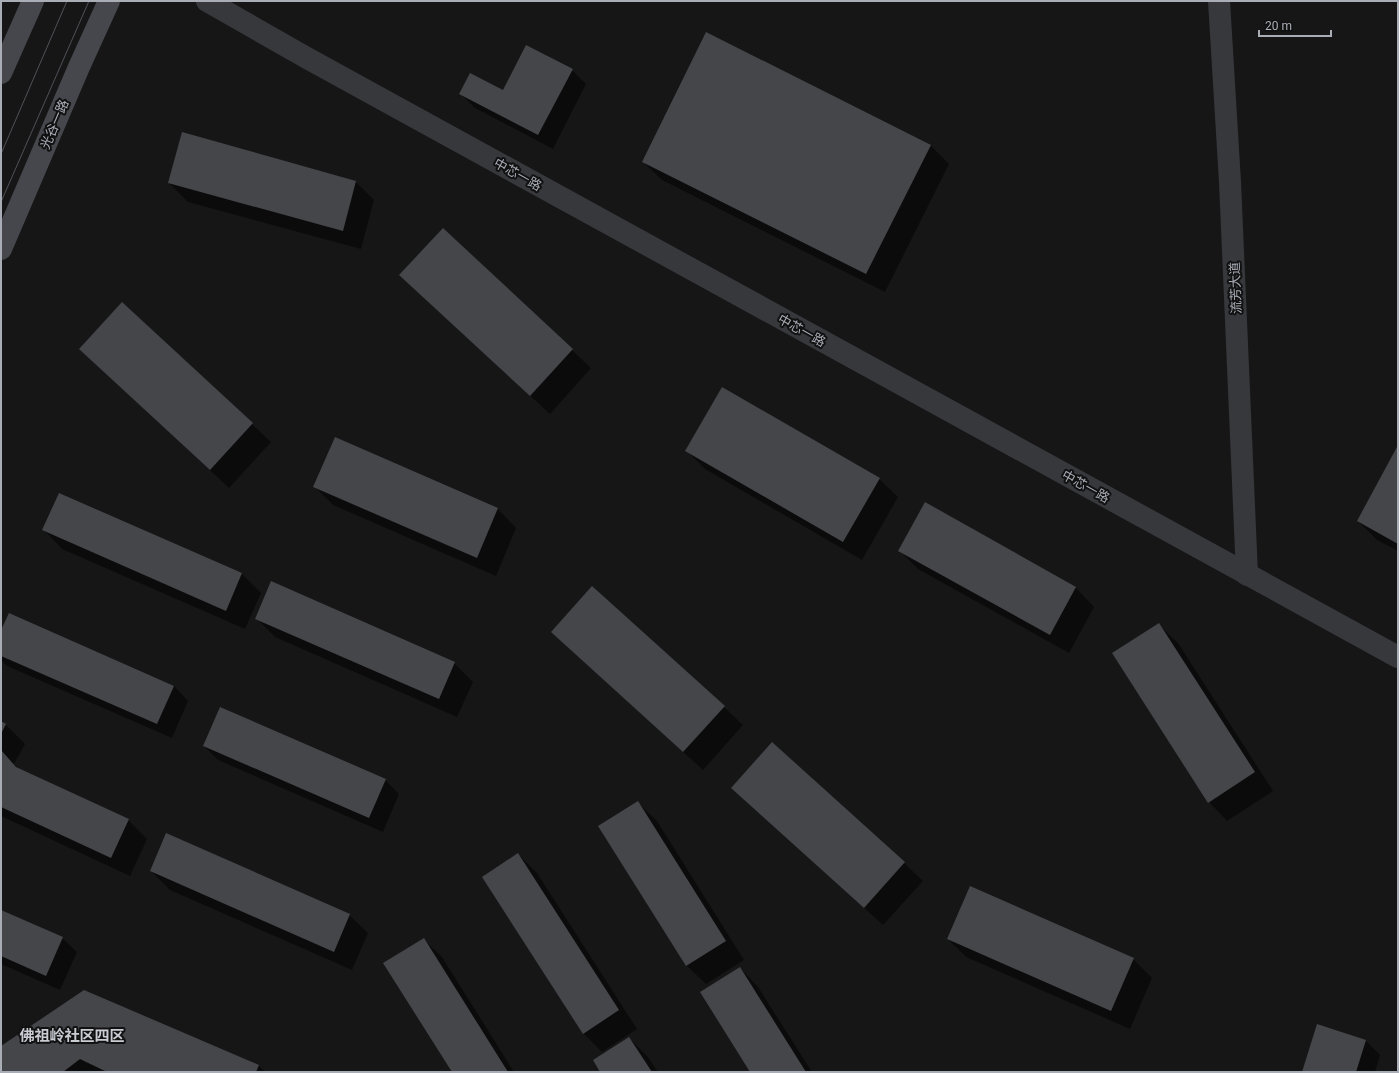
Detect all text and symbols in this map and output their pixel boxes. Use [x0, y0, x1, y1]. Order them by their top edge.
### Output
scale bar [1259, 12, 1331, 38]
text: 20 m [1265, 19, 1292, 33]
street label: 光谷一路 [37, 97, 72, 151]
street label: 中芯一路 [491, 155, 544, 194]
street label: 流芳大道 [1227, 262, 1244, 314]
street label: 中芯一路 [775, 311, 828, 350]
street label: 中芯一路 [1059, 467, 1112, 506]
district label: 佛祖岭社区四区 [19, 1027, 125, 1045]

